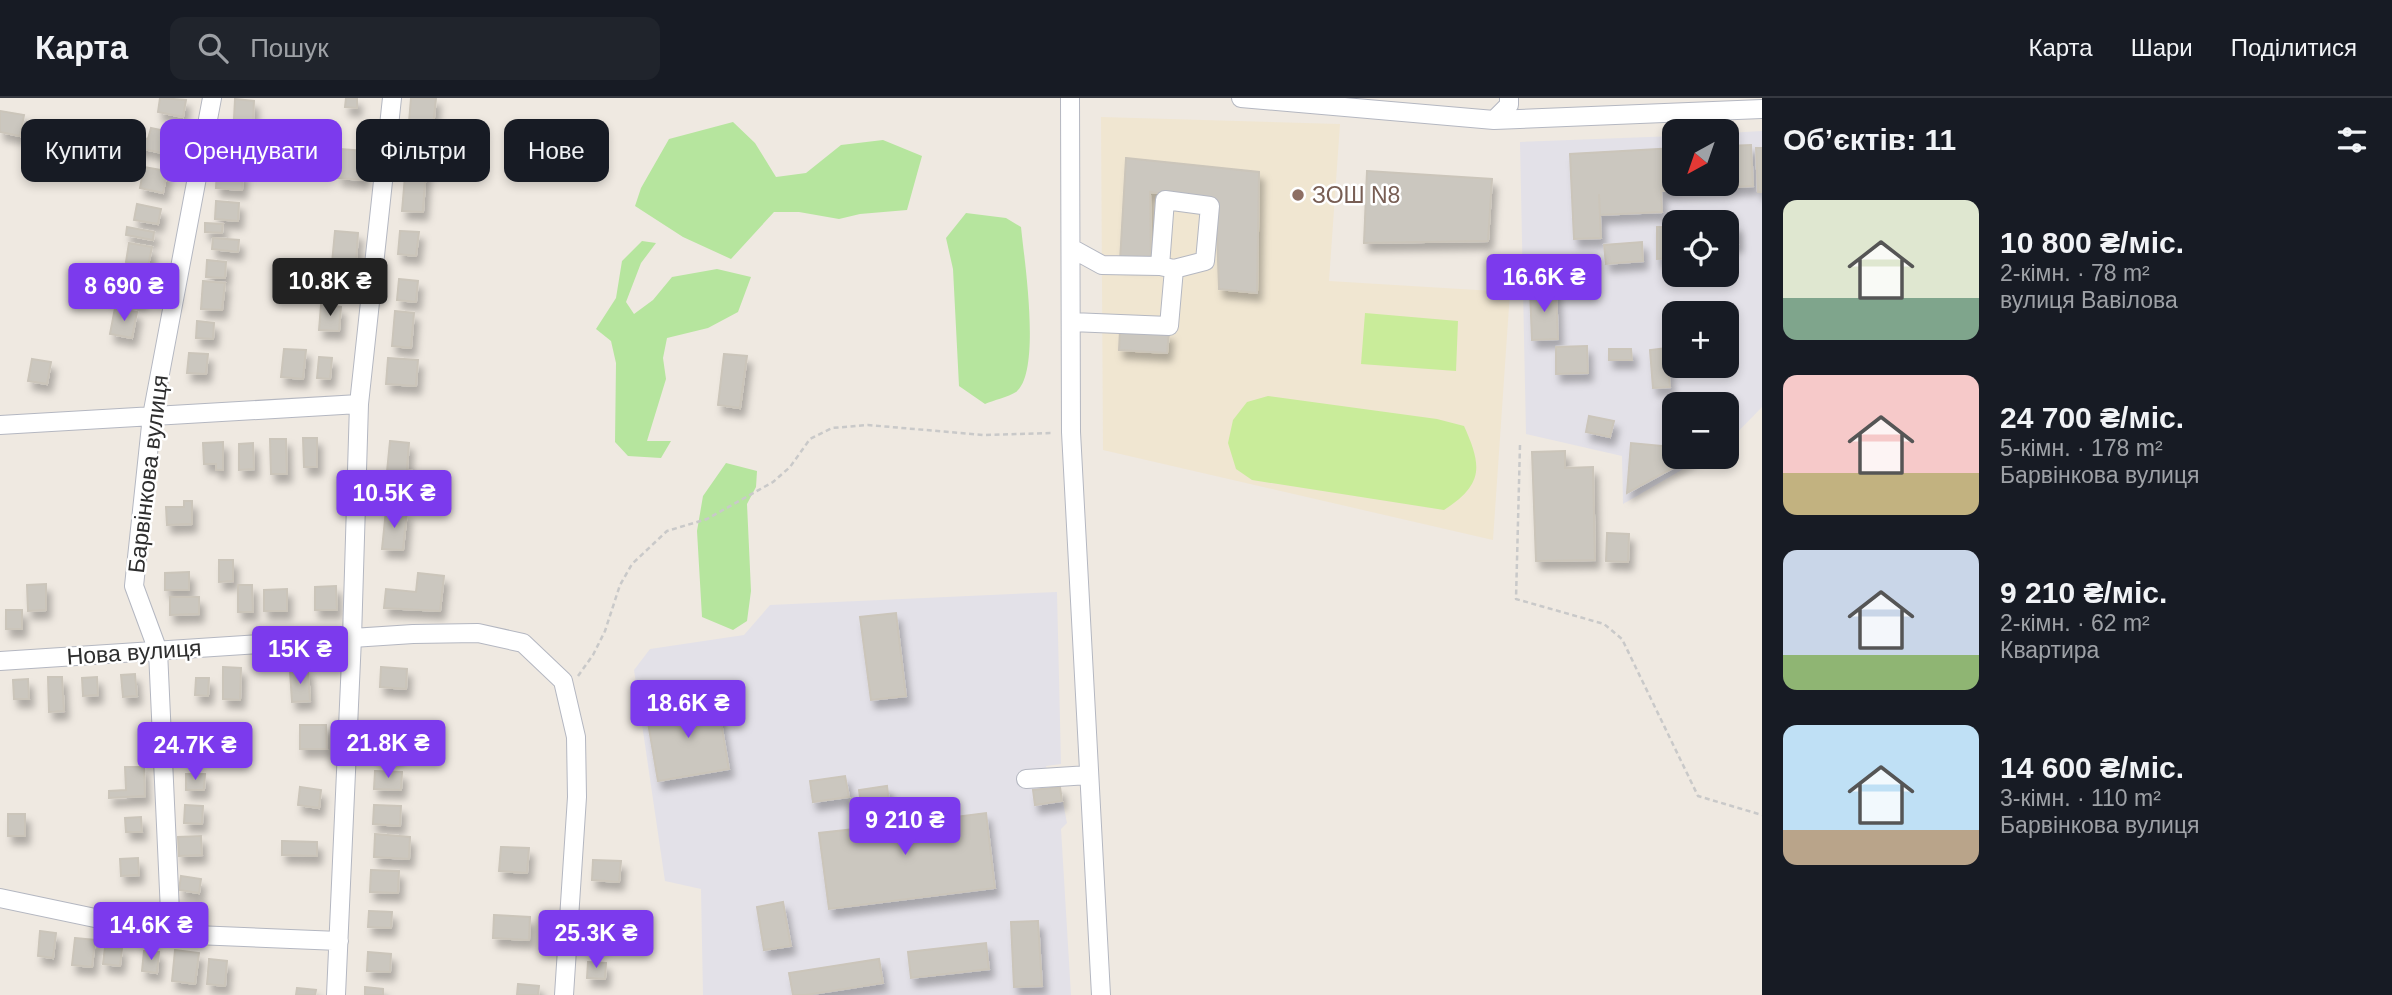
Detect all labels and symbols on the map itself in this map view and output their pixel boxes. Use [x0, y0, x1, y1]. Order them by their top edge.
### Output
north arrow [1662, 119, 1740, 196]
place label: ЗОШ N8 [1312, 182, 1400, 208]
marker: ЗОШ N8 [1290, 187, 1306, 203]
pin: 16.6K ₴ [1479, 254, 1609, 314]
pin: 10.8K ₴ [265, 258, 395, 318]
pin: 8 690 ₴ [59, 264, 189, 323]
street label: Барвінкова вулиця [123, 373, 173, 575]
pin: 10.5K ₴ [329, 470, 459, 530]
pin: 15K ₴ [251, 626, 349, 686]
street label: Нова вулиця [66, 634, 202, 670]
pin: 18.6K ₴ [623, 680, 753, 740]
pin: 21.8K ₴ [323, 720, 453, 780]
pin: 24.7K ₴ [130, 722, 260, 782]
pin: 9 210 ₴ [840, 798, 970, 857]
pin: 14.6K ₴ [86, 902, 216, 962]
pin: 25.3K ₴ [531, 910, 661, 970]

